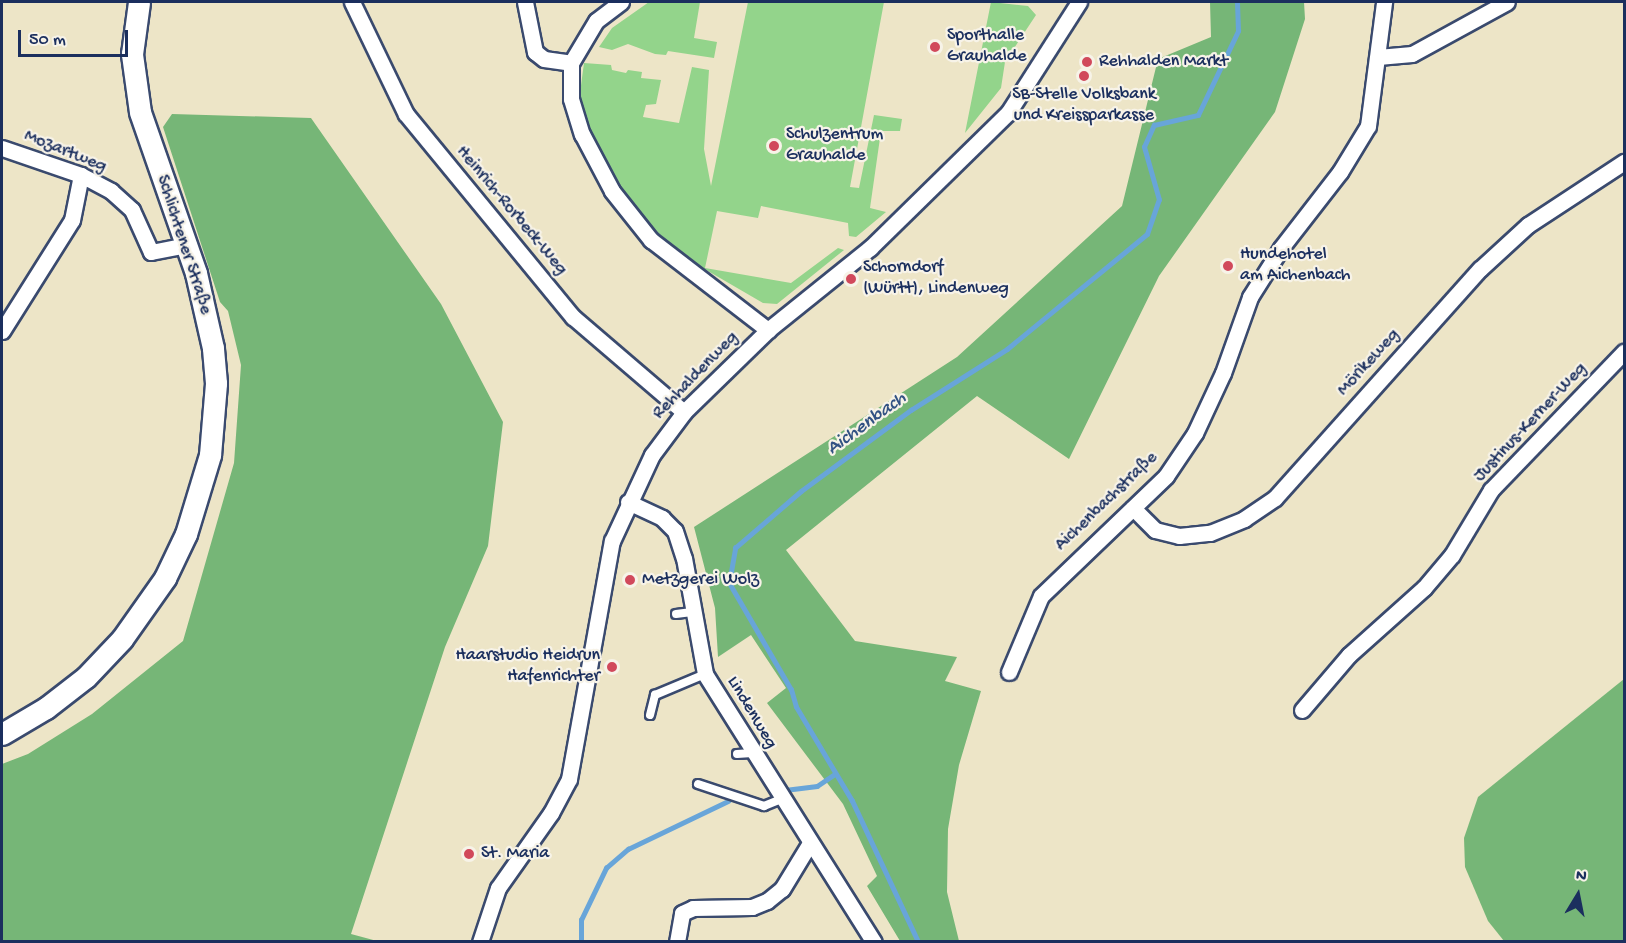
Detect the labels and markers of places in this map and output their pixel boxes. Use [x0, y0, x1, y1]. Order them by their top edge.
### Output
place label: Sporthalle Grauhalde [947, 26, 1027, 68]
marker: Sporthalle Grauhalde [928, 40, 942, 54]
place label: Rehhalden Markt [1099, 51, 1228, 73]
marker: Rehhalden Markt [1080, 55, 1094, 69]
marker: SB-Stelle Volksbank und Kreissparkasse [1077, 69, 1091, 83]
place label: SB-Stelle Volksbank und Kreissparkasse [1012, 85, 1156, 128]
place label: Schulzentrum Grauhalde [786, 125, 883, 168]
marker: Schulzentrum Grauhalde [767, 139, 781, 153]
place label: Hundehotel am Aichenbach [1240, 245, 1350, 288]
place label: Schorndorf (Württ), Lindenweg [863, 258, 1009, 300]
marker: Hundehotel am Aichenbach [1221, 259, 1235, 273]
marker: Schorndorf (Württ), Lindenweg [844, 272, 858, 286]
place label: Metzgerei Wolz [642, 569, 759, 591]
marker: Metzgerei Wolz [623, 573, 637, 587]
place label: Haarstudio Heidrun Hafenrichter [456, 646, 600, 688]
marker: Haarstudio Heidrun Hafenrichter [605, 660, 619, 674]
place label: St. Maria [481, 843, 549, 865]
marker: St. Maria [462, 847, 476, 861]

